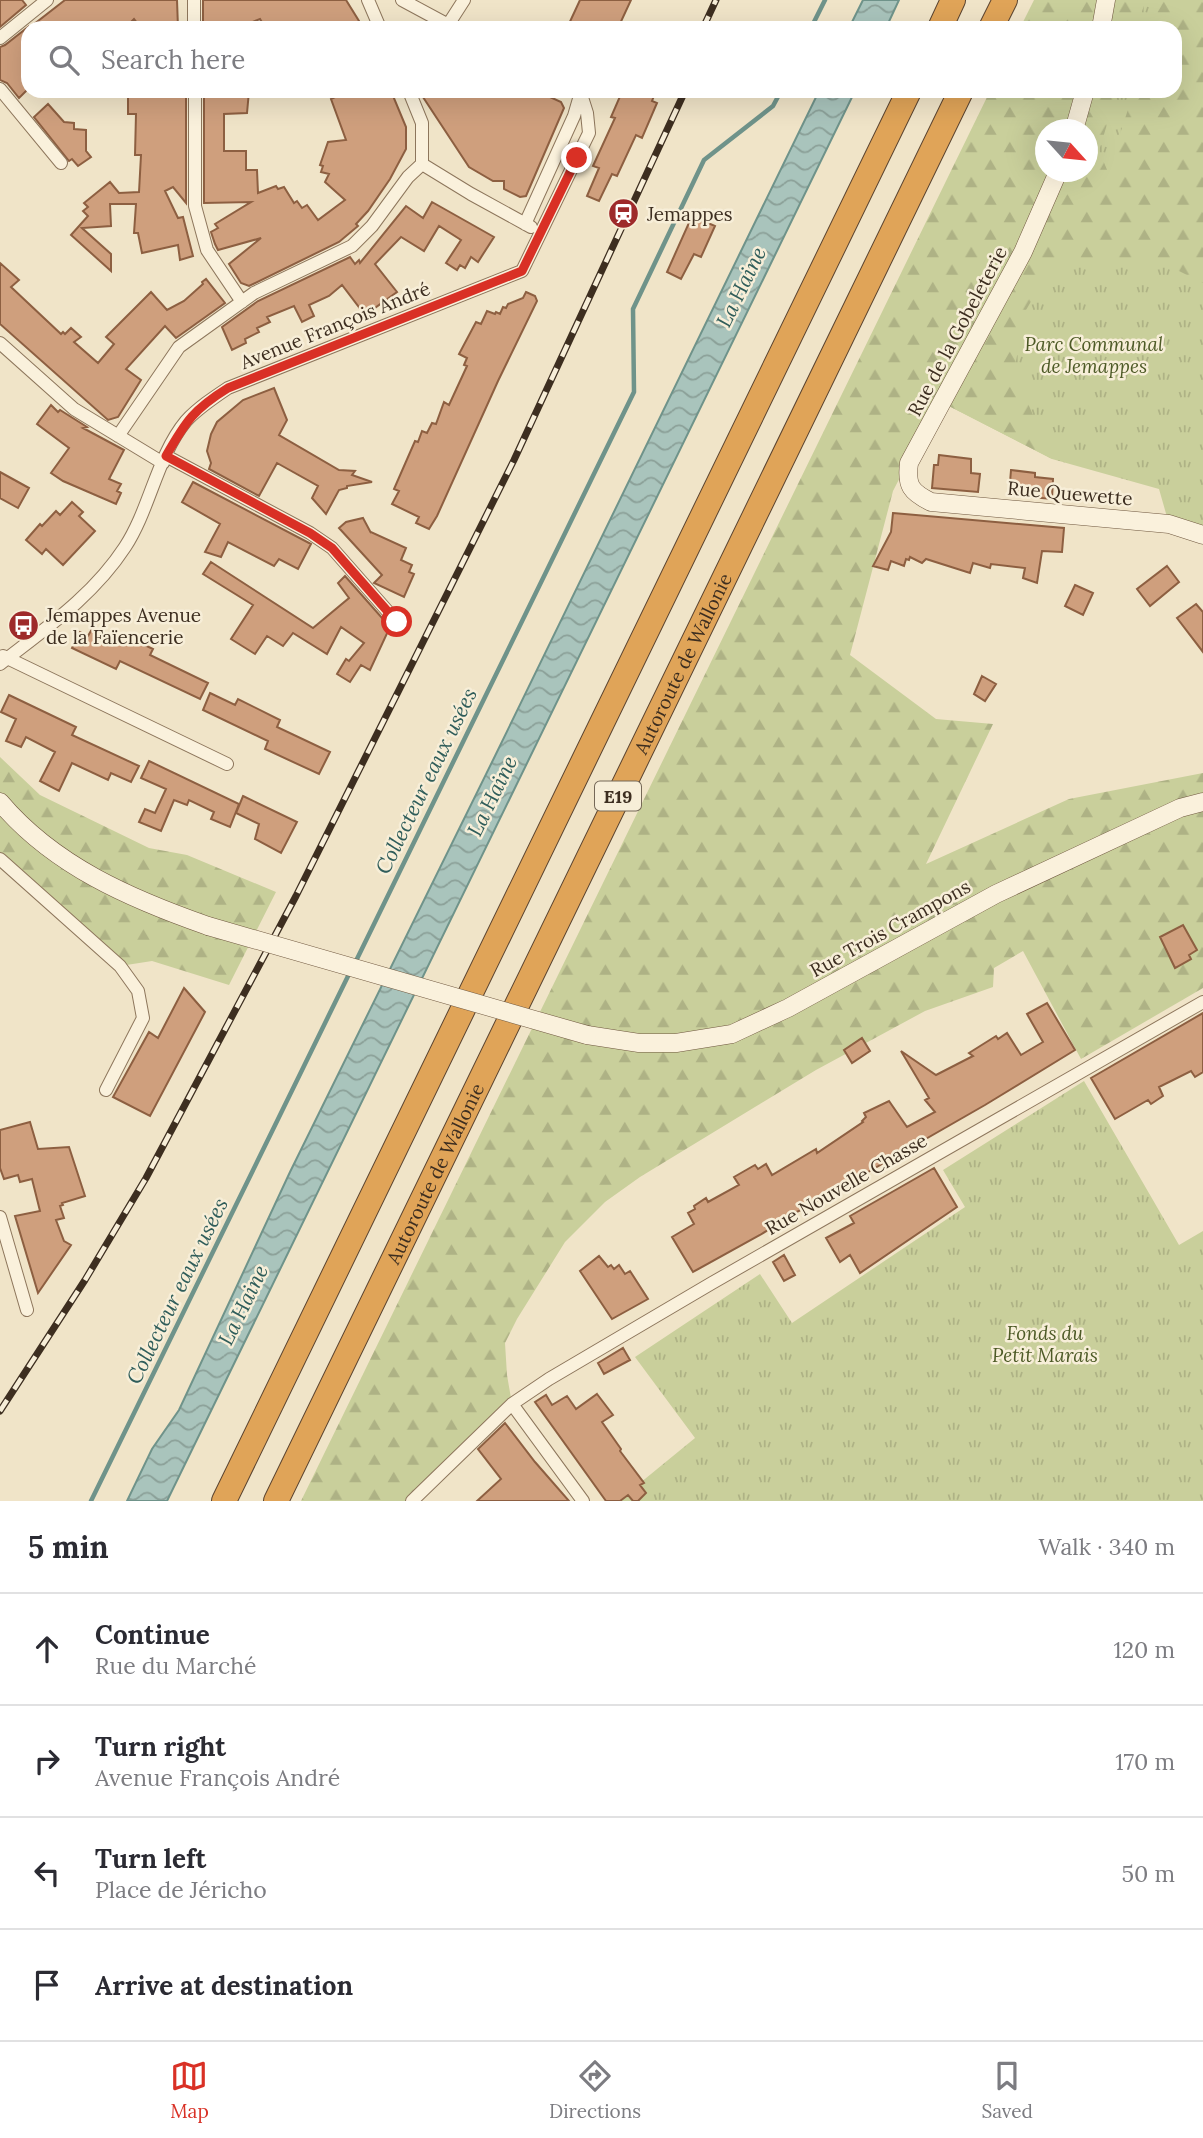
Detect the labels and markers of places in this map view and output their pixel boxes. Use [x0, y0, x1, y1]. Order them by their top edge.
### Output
station icon: Jemappes [607, 197, 641, 231]
place label: Jemappes [646, 202, 733, 226]
place label: Jemappes Avenue de la Faïencerie [45, 603, 201, 649]
bus stop icon: Jemappes Avenue de la Faïencerie [6, 609, 40, 643]

